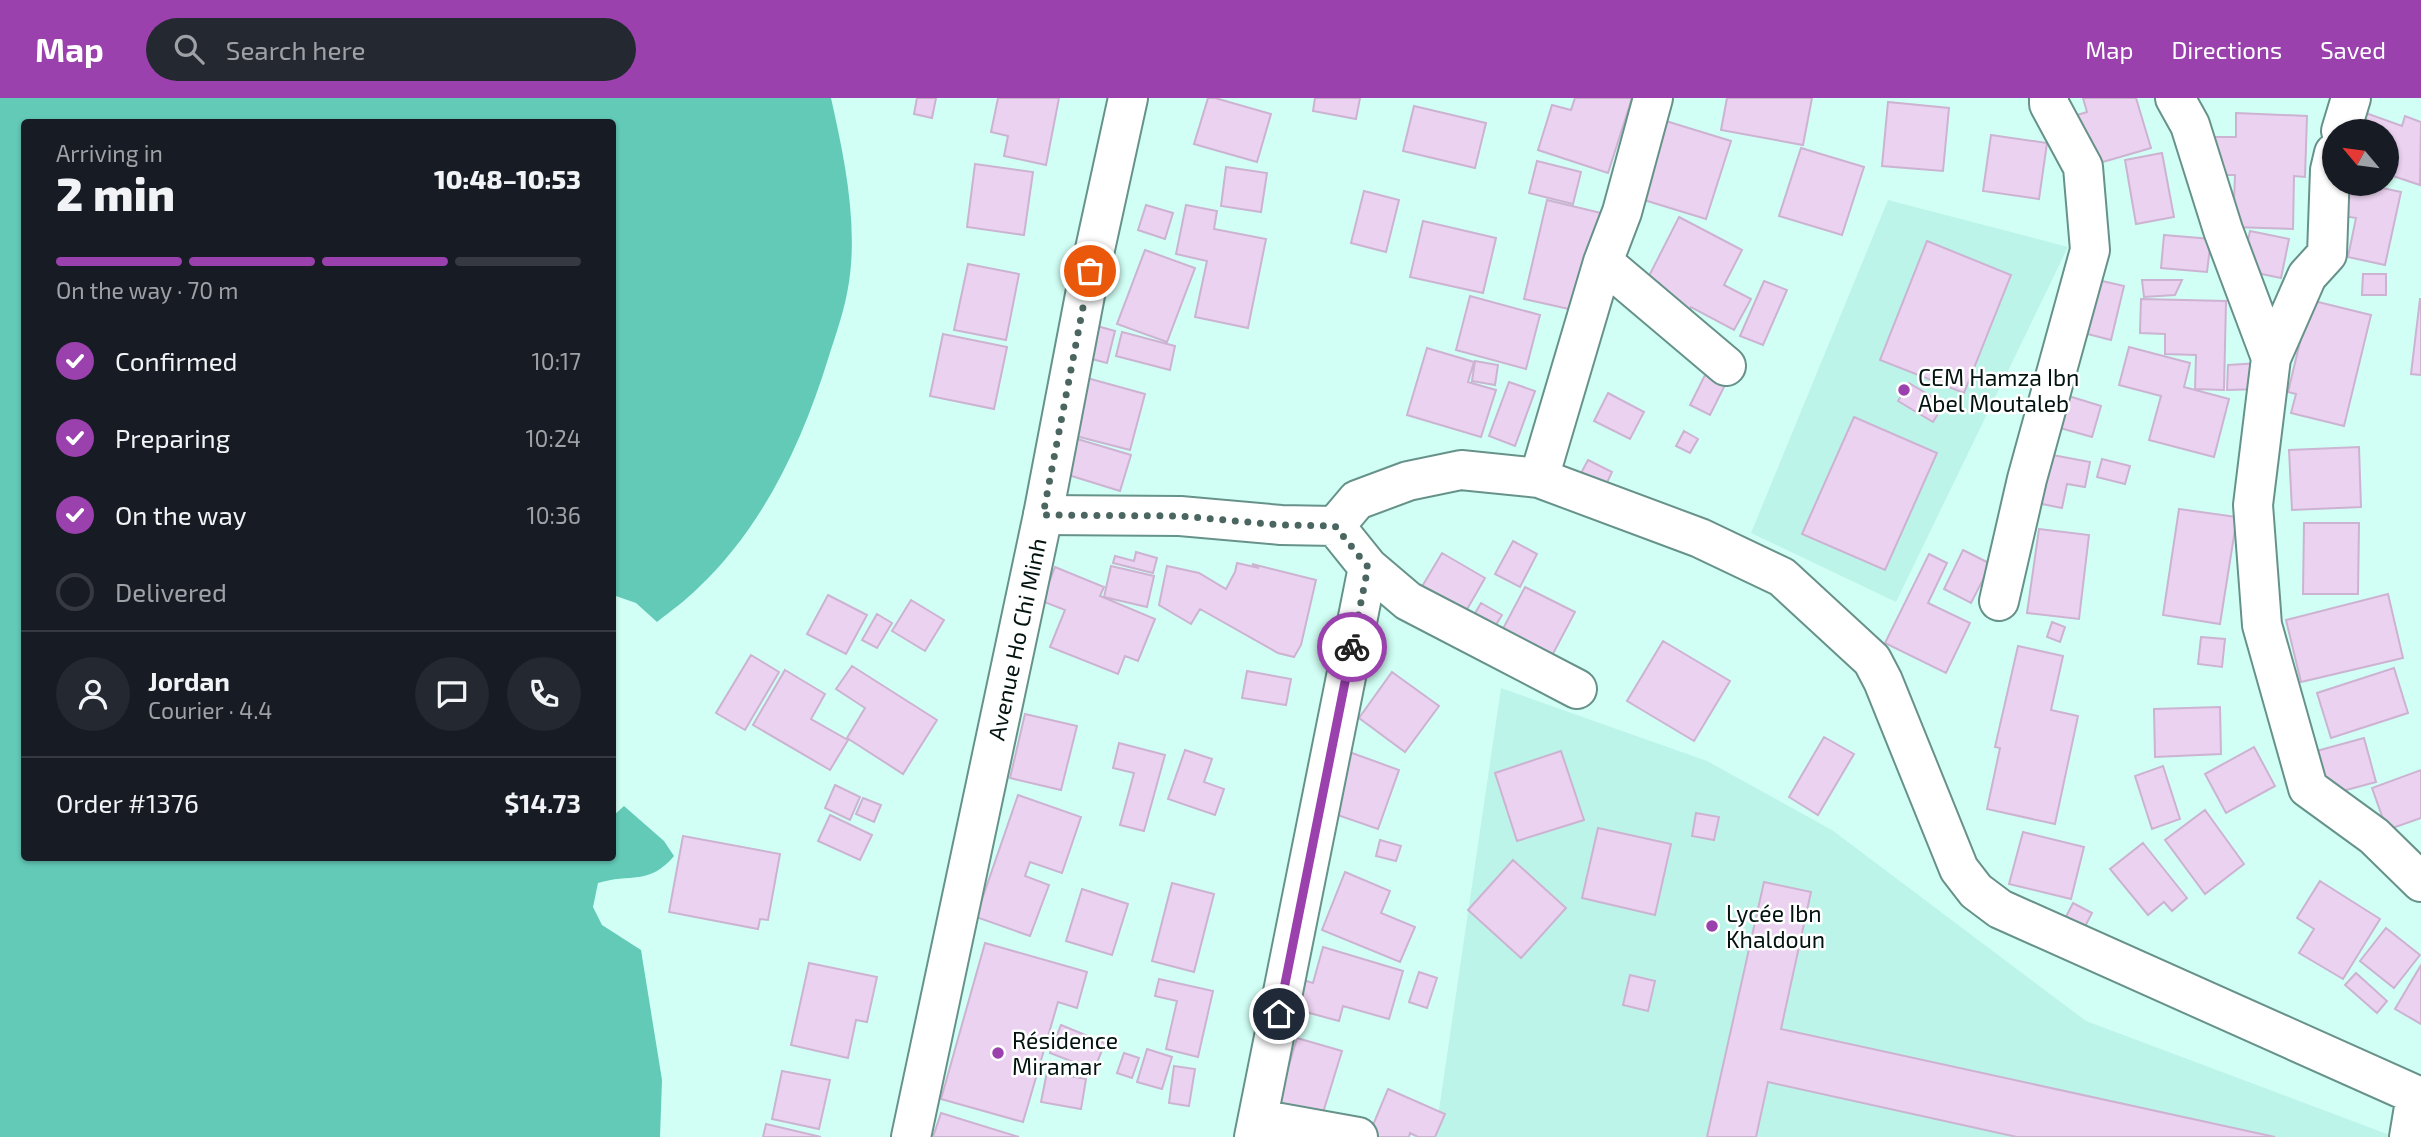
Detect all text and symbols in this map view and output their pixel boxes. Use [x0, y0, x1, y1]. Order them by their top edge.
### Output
search box [146, 18, 636, 81]
text: Map [35, 29, 104, 69]
icon: search [170, 30, 208, 68]
text: Search here [226, 34, 365, 65]
text: Map [2085, 35, 2133, 64]
text: Directions [2171, 35, 2282, 64]
text: Saved [2320, 35, 2386, 64]
north arrow [2322, 119, 2399, 196]
map controls [2322, 119, 2399, 196]
text: Arriving in [56, 139, 163, 167]
text: 10:48–10:53 [434, 163, 581, 194]
text: 2 min [56, 165, 175, 220]
pin [1060, 241, 1120, 301]
icon: bag [1071, 252, 1109, 290]
text: On the way · 70 m [56, 276, 238, 304]
icon: check [56, 342, 94, 380]
text: Confirmed [115, 345, 238, 376]
text: 10:17 [532, 347, 581, 375]
place label: CEM Hamza Ibn Abel Moutaleb [1918, 363, 2079, 417]
marker: CEM Hamza Ibn Abel Moutaleb [1896, 382, 1912, 398]
icon: check [56, 419, 94, 457]
text: Preparing [115, 422, 230, 453]
text: 10:24 [525, 424, 581, 452]
icon: check [56, 496, 94, 534]
text: On the way [115, 499, 246, 530]
text: 10:36 [527, 501, 581, 529]
street label: Avenue Ho Chi Minh [982, 535, 1052, 743]
text: Delivered [115, 576, 227, 607]
courier [1317, 612, 1387, 682]
icon: bike [1333, 628, 1371, 666]
button: person [56, 657, 130, 731]
button: chat [415, 657, 489, 731]
button: phone [507, 657, 581, 731]
text: Jordan [148, 665, 230, 696]
text: Courier · 4.4 [148, 696, 272, 724]
text: Order #1376 [56, 787, 199, 818]
text: $14.73 [504, 787, 581, 818]
place label: Lycée Ibn Khaldoun [1726, 899, 1825, 953]
marker: Lycée Ibn Khaldoun [1704, 918, 1720, 934]
pin [1249, 984, 1309, 1044]
icon: home [1260, 995, 1298, 1033]
place label: Résidence Miramar [1012, 1026, 1118, 1080]
marker: Résidence Miramar [990, 1045, 1006, 1061]

